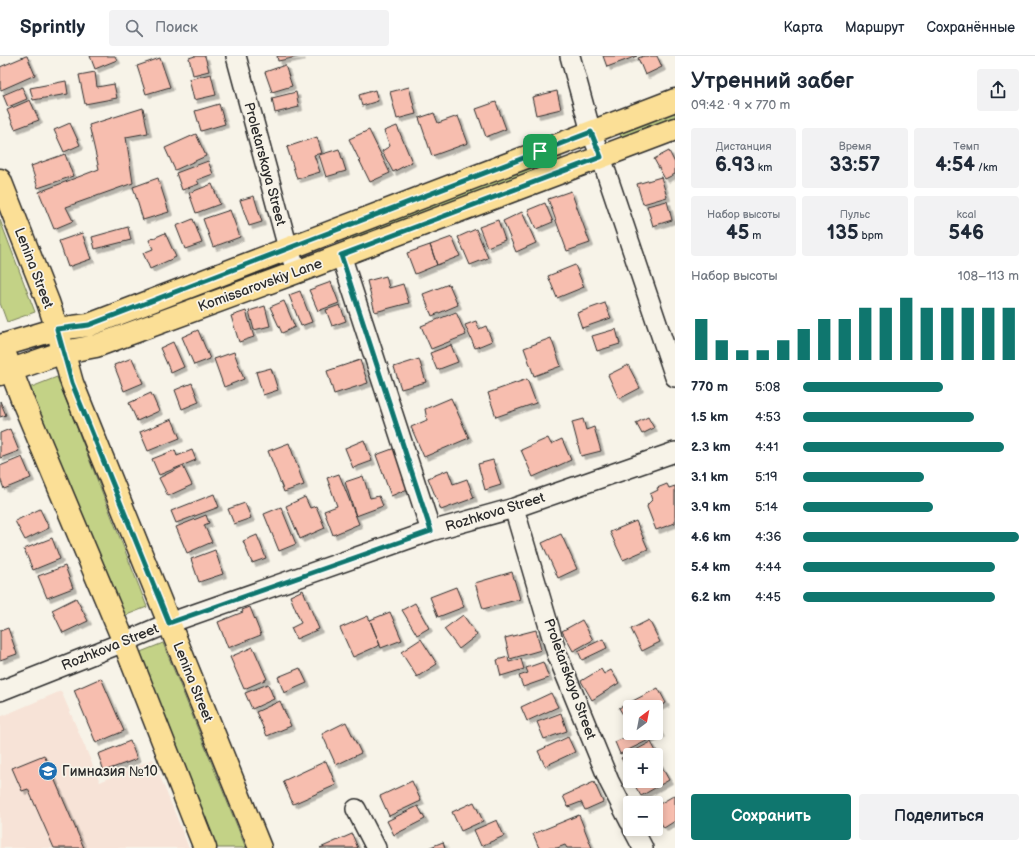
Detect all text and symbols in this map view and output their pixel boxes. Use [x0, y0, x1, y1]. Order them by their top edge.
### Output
search box [109, 10, 389, 46]
text: Sprintly [20, 16, 85, 39]
icon: search [123, 17, 145, 39]
text: Поиск [155, 18, 198, 37]
text: Карта [784, 19, 823, 36]
text: Маршрут [845, 19, 905, 36]
text: Сохранённые [927, 19, 1015, 36]
text: Утренний забег [691, 68, 854, 95]
button: share [977, 69, 1019, 111]
text: 09:42 · 9 × 770 m [691, 97, 790, 113]
street label: Proletarskaya Street [240, 100, 290, 228]
pin [523, 134, 557, 168]
icon: arrive [529, 140, 551, 162]
text: Дистанция [716, 140, 772, 153]
text: Время [839, 140, 871, 153]
text: Темп [953, 140, 979, 153]
text: 6.93 [715, 153, 755, 177]
text: 33:57 [830, 153, 880, 177]
text: 4:54 [935, 153, 975, 177]
text: km [755, 161, 772, 174]
text: /km [975, 161, 998, 174]
text: Набор высоты [707, 208, 780, 221]
text: Пульс [840, 208, 870, 221]
text: kcal [956, 208, 976, 221]
text: 45 [726, 221, 749, 245]
text: 135 [827, 221, 858, 245]
text: 546 [949, 221, 984, 245]
street label: Lenina Street [11, 225, 57, 311]
text: m [749, 229, 761, 242]
text: bpm [858, 229, 883, 242]
street label: Komissarovskiy Lane [196, 255, 324, 315]
text: Набор высоты [691, 268, 778, 284]
text: 108–113 m [958, 268, 1019, 284]
text: 770 m [691, 379, 728, 395]
text: 5:08 [755, 379, 780, 395]
text: 1.5 km [691, 409, 728, 425]
text: 4:53 [755, 409, 781, 425]
text: 2.3 km [691, 439, 731, 455]
text: 4:41 [755, 439, 779, 455]
text: 3.1 km [691, 469, 728, 485]
text: 5:19 [755, 469, 778, 485]
street label: Rozhkova Street [443, 489, 547, 535]
text: 3.9 km [691, 499, 730, 515]
text: 5:14 [755, 499, 778, 515]
text: 4.6 km [691, 529, 731, 545]
text: 4:36 [755, 529, 782, 545]
text: 5.4 km [691, 559, 730, 575]
text: 4:44 [755, 559, 781, 575]
text: 6.2 km [691, 589, 731, 605]
text: 4:45 [755, 589, 781, 605]
street label: Proletarskaya Street [540, 616, 600, 742]
street label: Rozhkova Street [59, 620, 162, 674]
street label: Lenina Street [169, 639, 217, 725]
north arrow [623, 700, 663, 740]
map controls [623, 700, 663, 836]
button: + [623, 748, 663, 788]
school or university icon: Гимназия №10 [37, 760, 59, 782]
place label: Гимназия №10 [62, 763, 158, 780]
button: Сохранить [691, 794, 851, 840]
button: Поделиться [859, 794, 1019, 840]
button: − [623, 796, 663, 836]

